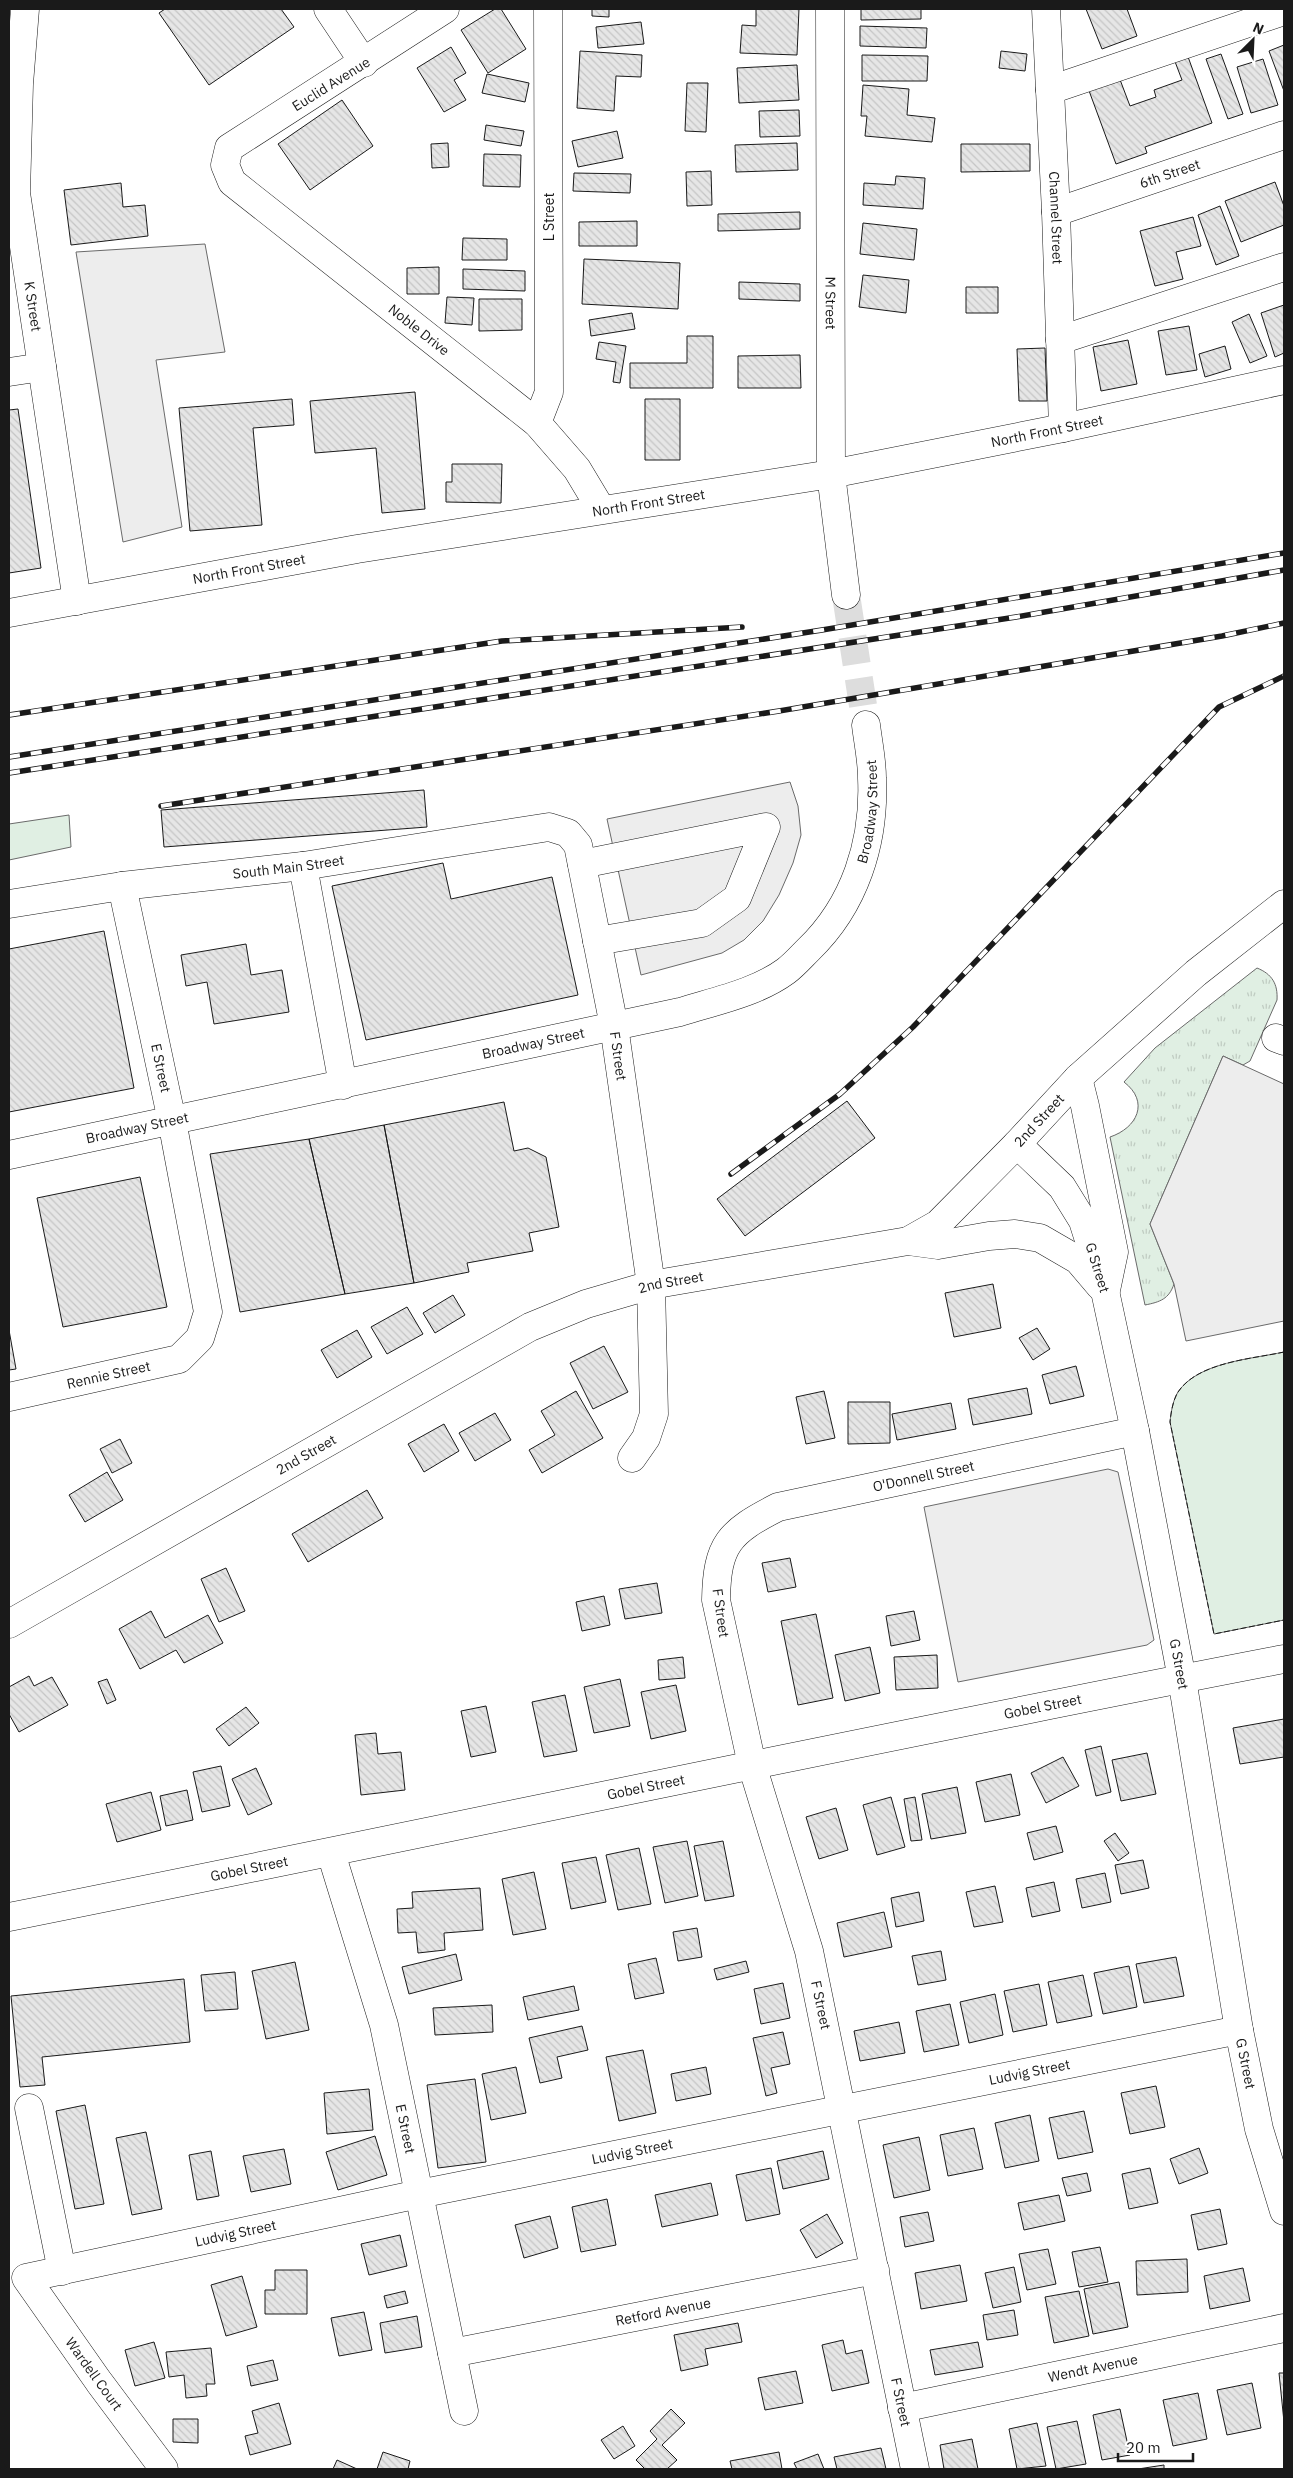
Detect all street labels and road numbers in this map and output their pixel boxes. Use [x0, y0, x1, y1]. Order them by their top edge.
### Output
street label: Euclid Avenue [289, 53, 374, 115]
street label: 6th Street [1137, 155, 1203, 192]
street label: Channel Street [1045, 171, 1067, 265]
street label: L Street [540, 193, 558, 241]
street label: M Street [822, 276, 840, 330]
street label: K Street [20, 280, 46, 333]
street label: Noble Drive [385, 300, 454, 360]
street label: North Front Street [989, 411, 1105, 451]
street label: North Front Street [591, 485, 706, 521]
street label: North Front Street [191, 550, 307, 588]
street label: Broadway Street [853, 759, 881, 866]
street label: South Main Street [232, 851, 346, 883]
street label: Broadway Street [480, 1024, 586, 1063]
street label: F Street [606, 1030, 631, 1082]
street label: E Street [147, 1042, 175, 1094]
street label: 2nd Street [1010, 1090, 1068, 1151]
street label: Broadway Street [84, 1108, 190, 1147]
street label: G Street [1081, 1240, 1114, 1295]
street label: 2nd Street [636, 1267, 705, 1297]
street label: Rennie Street [65, 1357, 152, 1393]
street label: 2nd Street [273, 1430, 339, 1479]
street label: O'Donnell Street [871, 1456, 976, 1496]
street label: F Street [709, 1587, 733, 1639]
street label: G Street [1166, 1637, 1193, 1691]
street label: Gobel Street [1002, 1690, 1083, 1723]
street label: Gobel Street [605, 1770, 686, 1804]
street label: Gobel Street [209, 1852, 290, 1885]
street label: F Street [807, 1979, 835, 2031]
street label: G Street [1232, 2037, 1260, 2091]
street label: Ludvig Street [987, 2055, 1072, 2089]
street label: E Street [392, 2103, 419, 2155]
street label: Ludvig Street [590, 2134, 675, 2168]
street label: Ludvig Street [193, 2216, 278, 2251]
street label: Retford Avenue [614, 2293, 713, 2330]
street label: Wardell Court [61, 2334, 127, 2414]
street label: Wendt Avenue [1046, 2350, 1140, 2386]
street label: F Street [887, 2376, 915, 2428]

